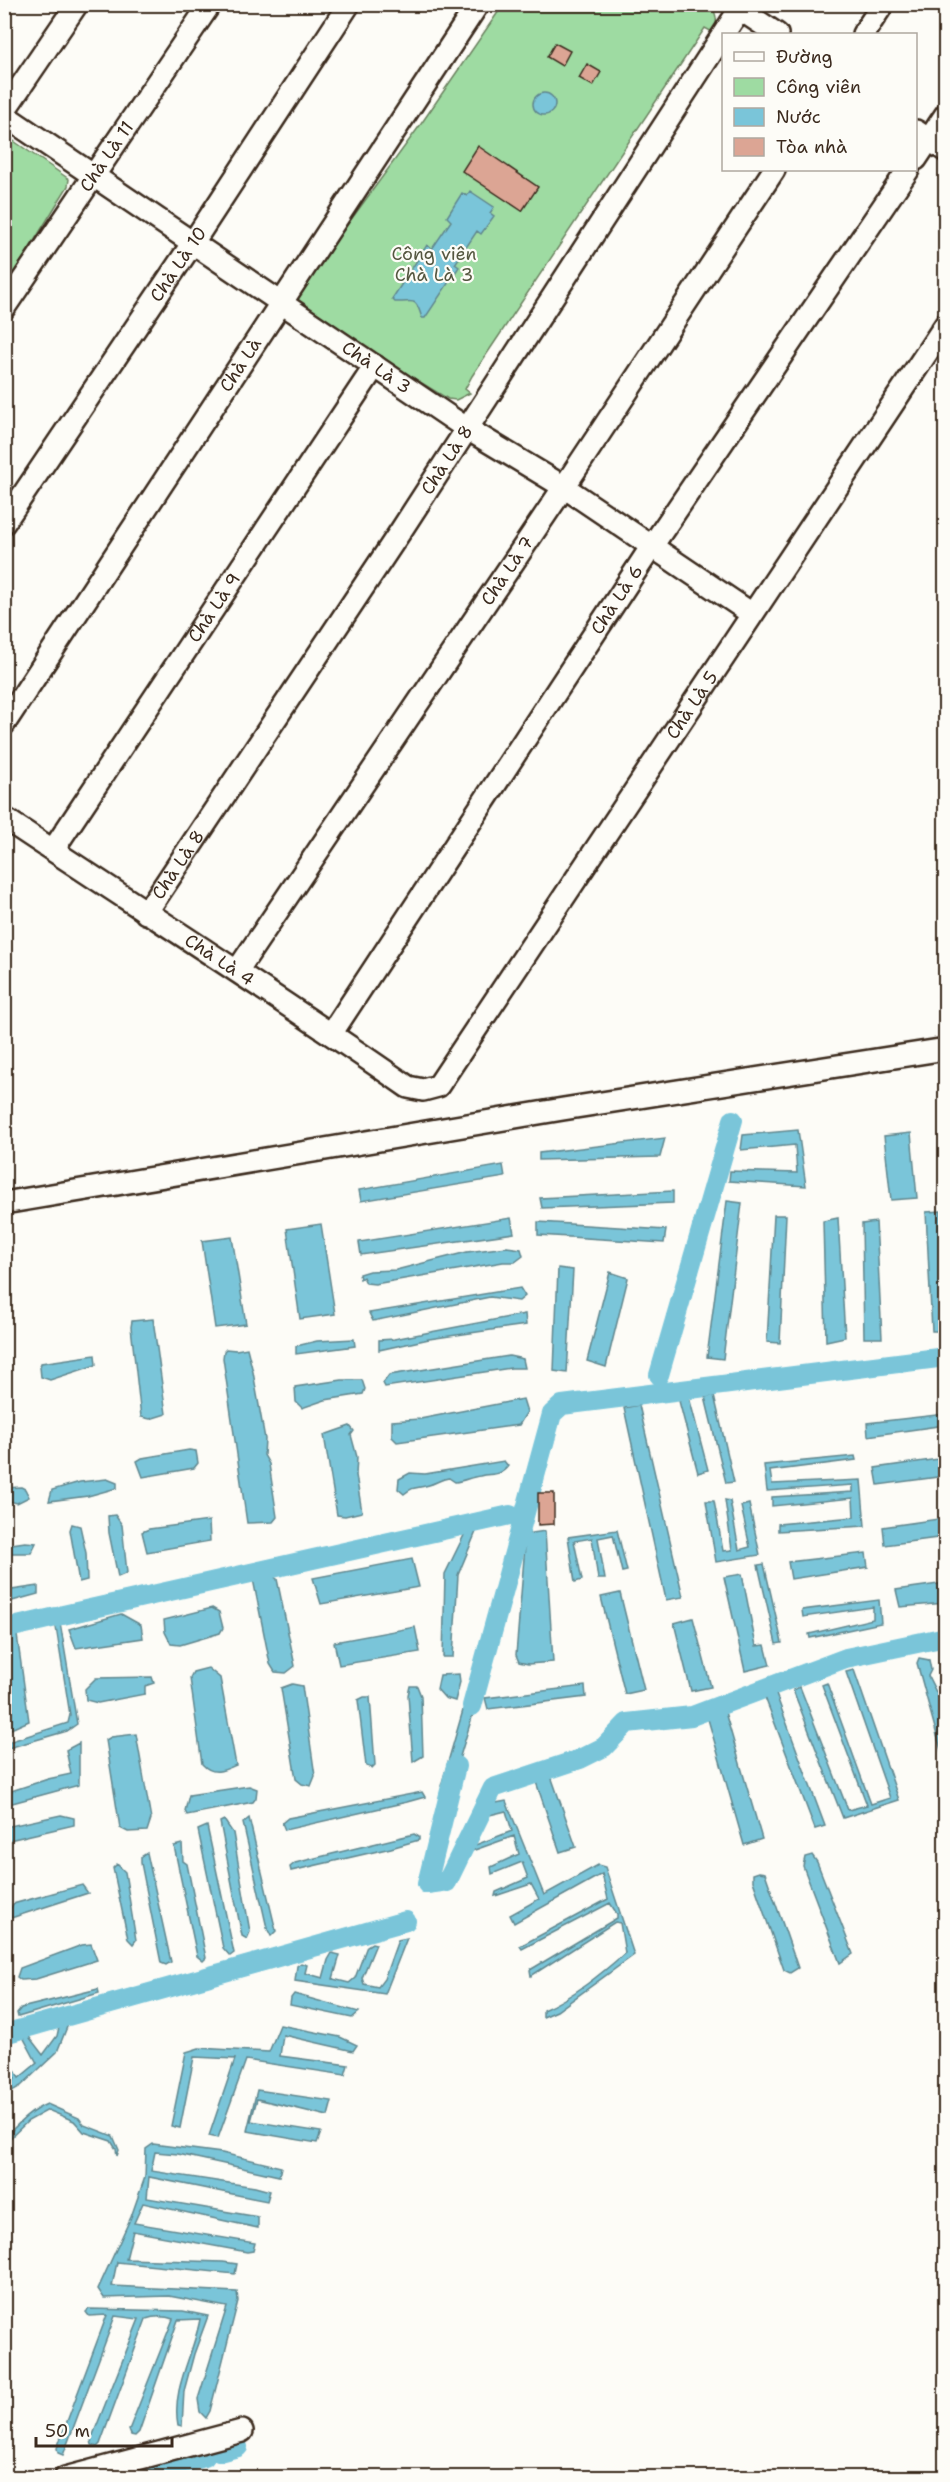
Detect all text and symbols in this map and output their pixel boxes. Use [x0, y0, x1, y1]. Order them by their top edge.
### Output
legend [722, 33, 917, 171]
text: Đường [776, 45, 833, 69]
text: Công viên [776, 75, 861, 99]
text: Nước [776, 105, 821, 129]
street label: Chà Là 11 [74, 116, 139, 197]
text: Tòa nhà [776, 135, 847, 159]
street label: Chà Là 10 [144, 222, 212, 307]
park label: Công viên Chà Là 3 [391, 242, 477, 287]
street label: Chà Là [214, 333, 267, 397]
street label: Chà Là 3 [337, 335, 416, 399]
street label: Chà Là 8 [415, 420, 478, 499]
street label: Chà Là 7 [475, 531, 539, 610]
street label: Chà Là 6 [585, 560, 648, 639]
street label: Chà Là 9 [182, 568, 246, 647]
street label: Chà Là 5 [661, 666, 723, 744]
street label: Chà Là 8 [146, 825, 210, 904]
street label: Chà Là 4 [180, 928, 259, 991]
scale bar [36, 2410, 172, 2448]
text: 50 m [45, 2419, 90, 2443]

